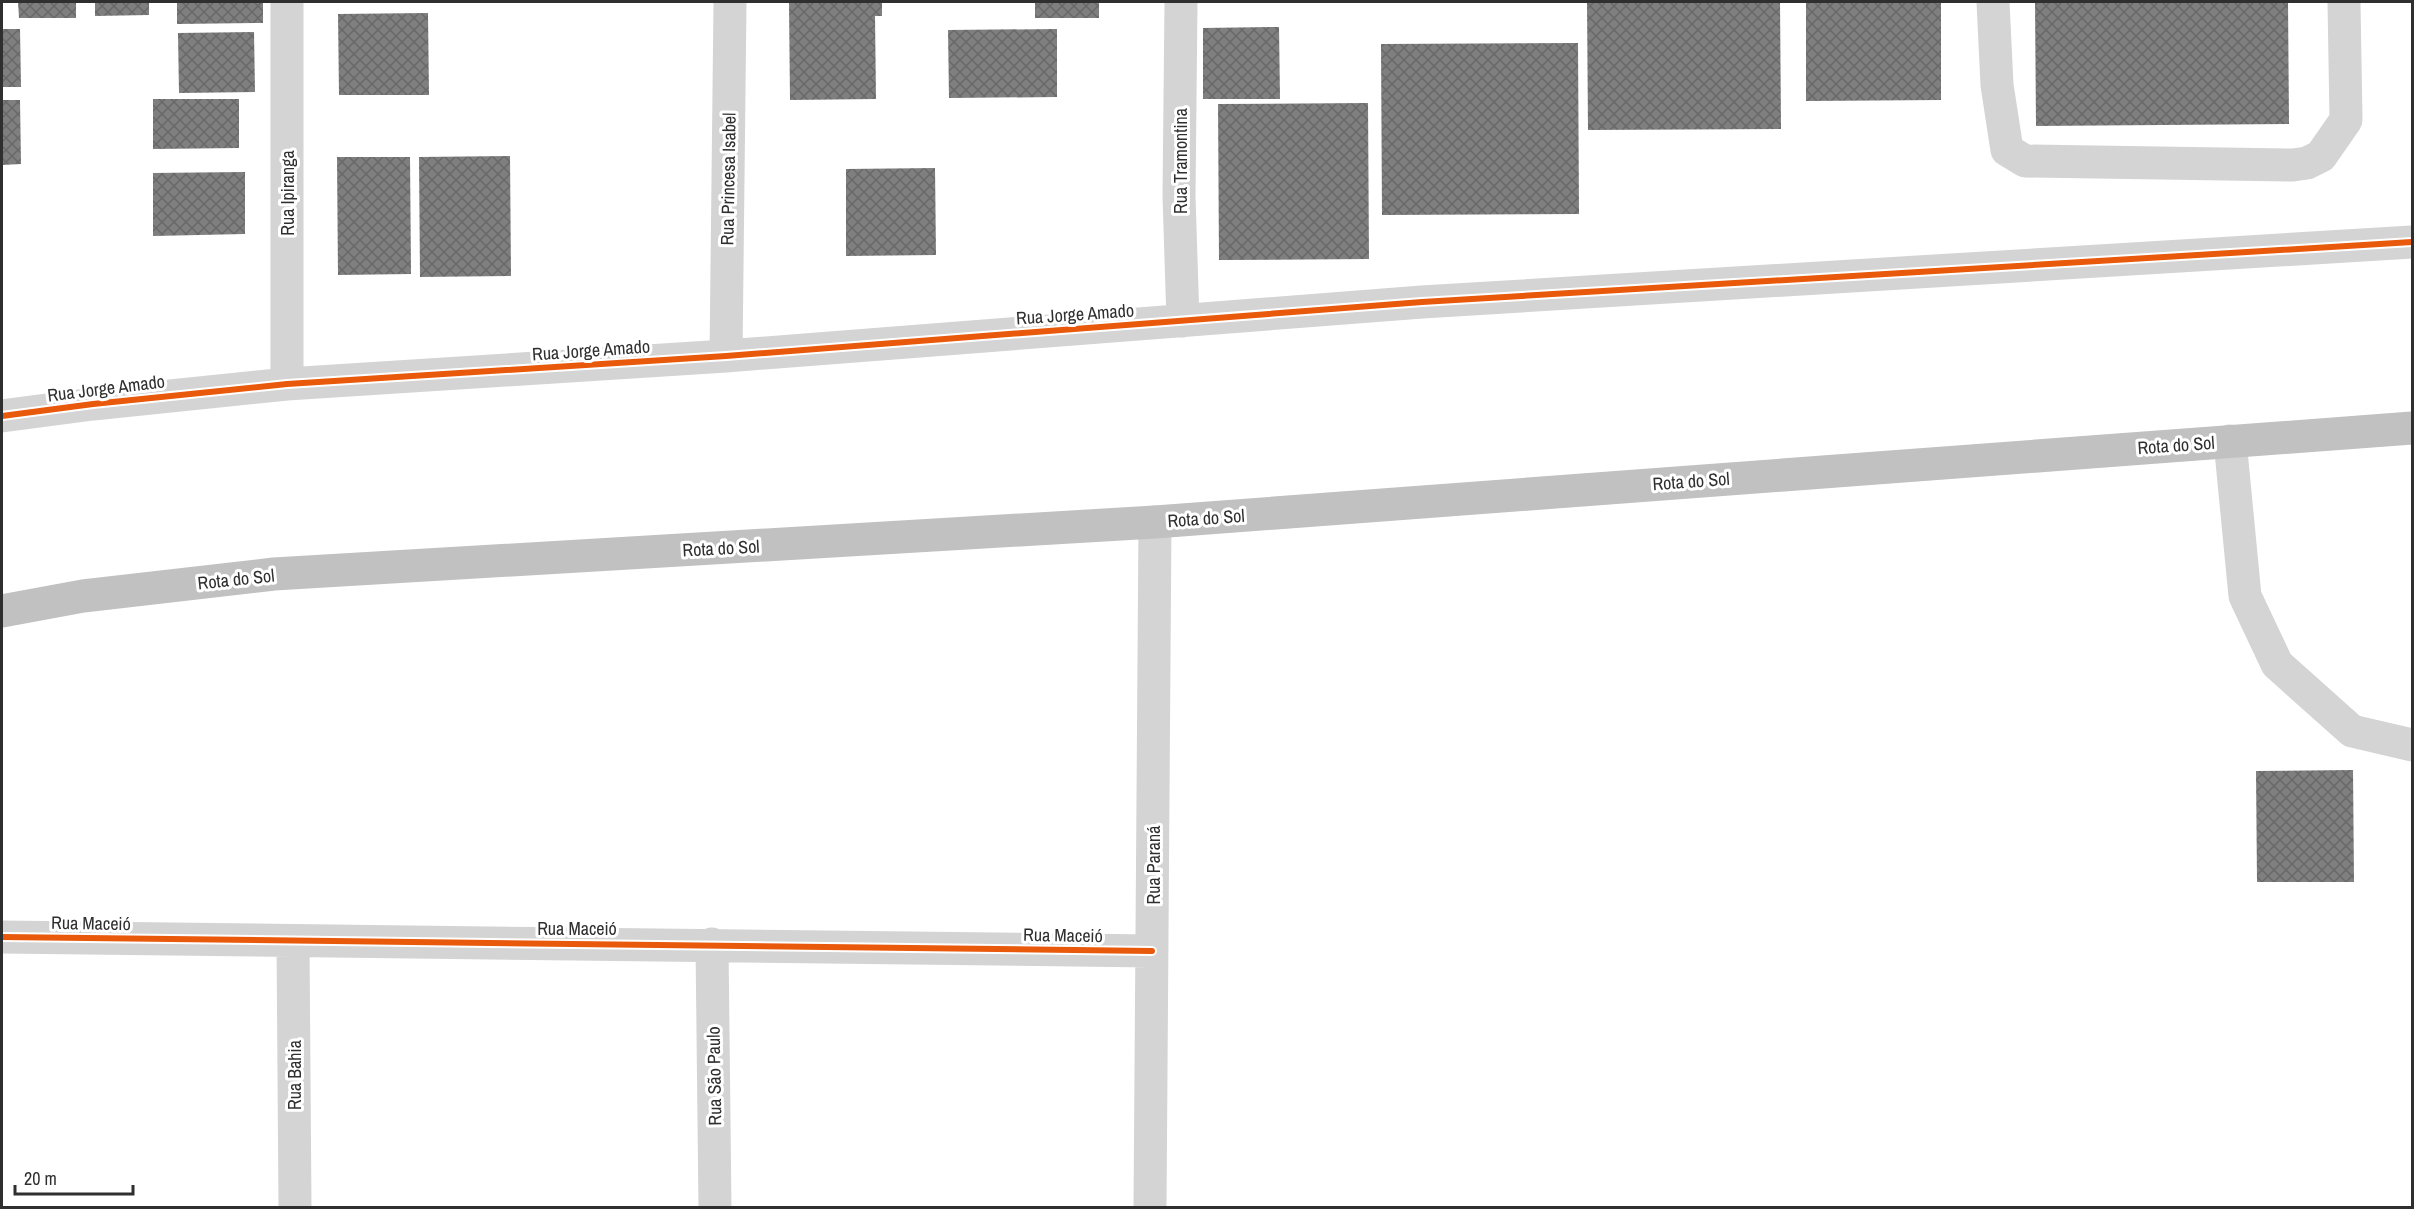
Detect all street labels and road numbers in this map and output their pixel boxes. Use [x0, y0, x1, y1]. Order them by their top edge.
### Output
street label: Rua Tramontina [1168, 108, 1193, 214]
street label: Rua Princesa Isabel [714, 112, 742, 246]
street label: Rua Ipiranga [275, 150, 300, 236]
street label: Rua Jorge Amado [1015, 297, 1135, 331]
street label: Rua Jorge Amado [531, 333, 651, 367]
street label: Rua Jorge Amado [46, 368, 166, 408]
street label: Rota do Sol [2137, 430, 2215, 460]
street label: Rota do Sol [1652, 466, 1730, 496]
street label: Rota do Sol [1167, 503, 1245, 533]
street label: Rota do Sol [682, 533, 760, 563]
street label: Rota do Sol [196, 563, 276, 595]
street label: Rua Paraná [1141, 826, 1166, 904]
street label: Rua Maceió [51, 910, 131, 936]
street label: Rua Maceió [537, 916, 617, 941]
street label: Rua Maceió [1023, 922, 1103, 948]
street label: Rua São Paulo [701, 1026, 727, 1126]
street label: Rua Bahia [282, 1040, 307, 1110]

